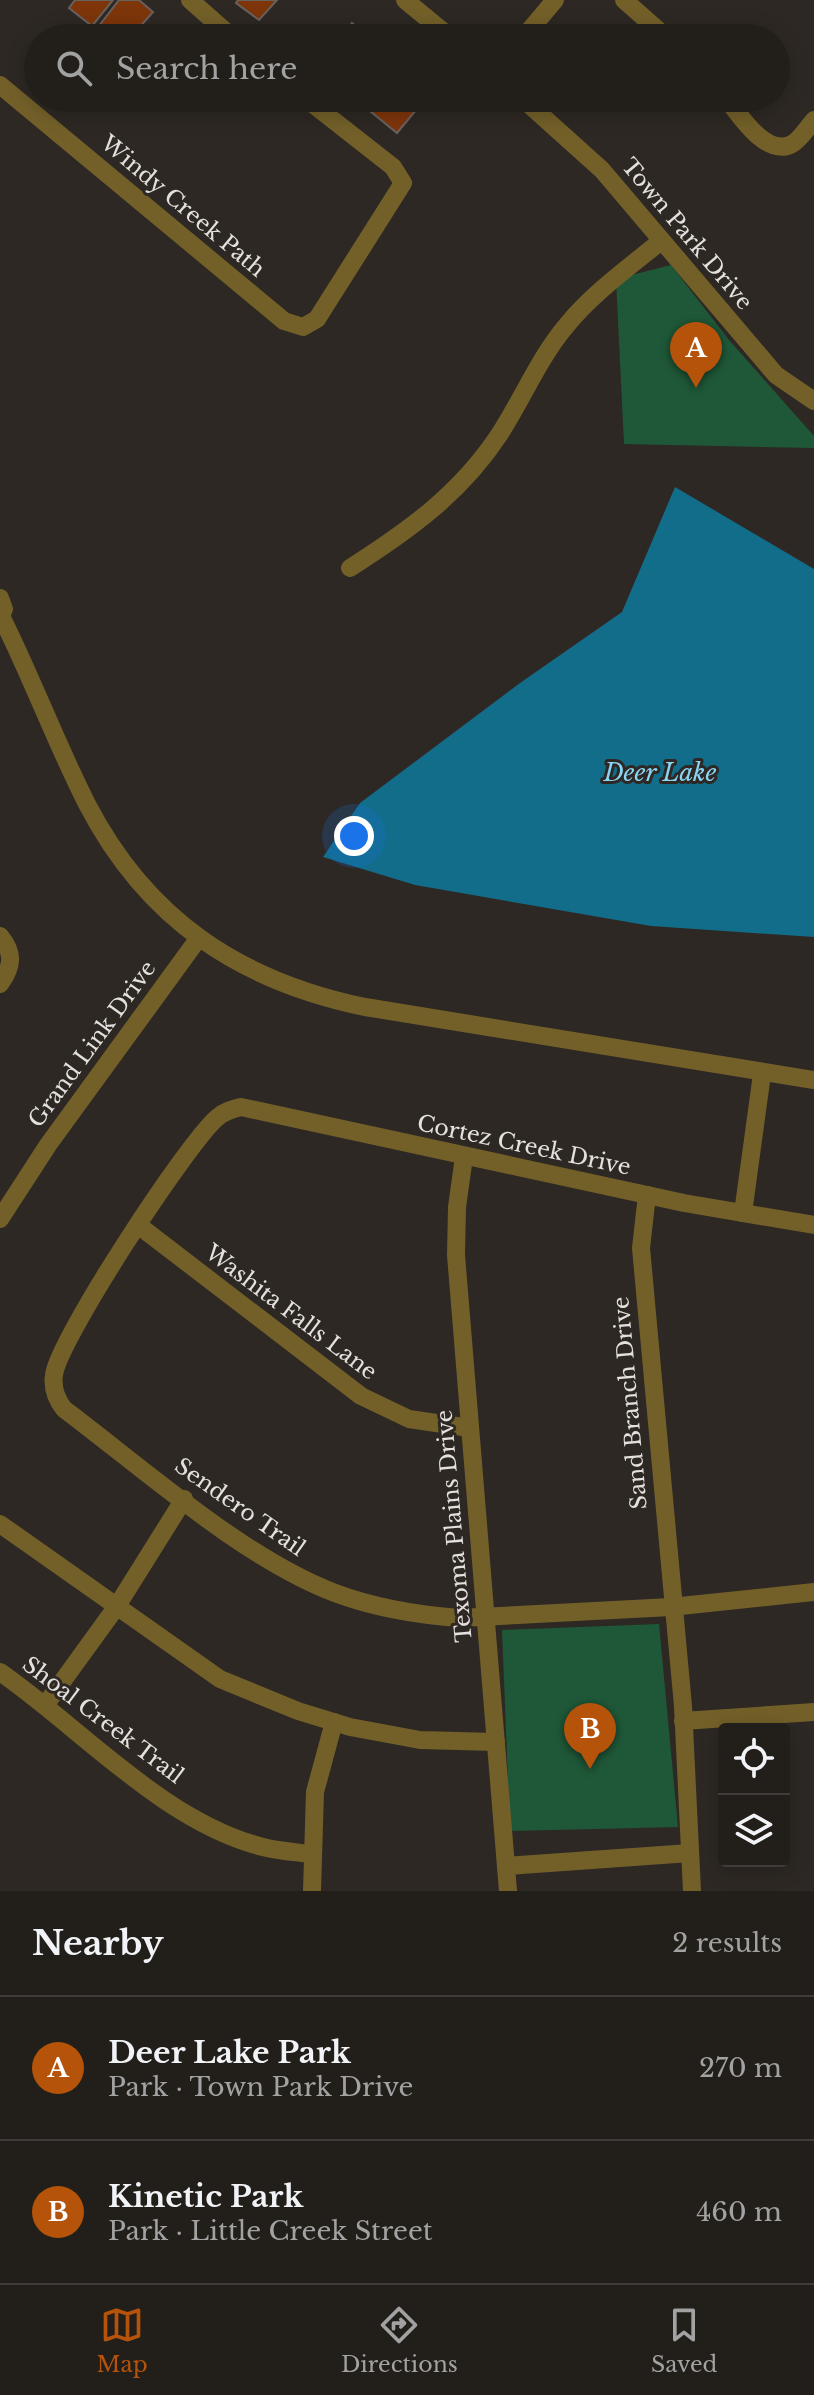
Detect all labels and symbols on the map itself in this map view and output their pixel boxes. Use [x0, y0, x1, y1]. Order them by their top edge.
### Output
street label: Windy Creek Path [95, 129, 271, 283]
street label: Town Park Drive [616, 153, 758, 315]
pin: A [670, 322, 722, 388]
water label: Deer Lake [603, 758, 716, 787]
your location [334, 816, 374, 856]
street label: Grand Link Drive [23, 955, 161, 1133]
street label: Cortez Creek Drive [415, 1109, 633, 1181]
street label: Washita Falls Lane [199, 1238, 382, 1385]
street label: Sand Branch Drive [607, 1295, 653, 1511]
street label: Texoma Plains Drive [430, 1409, 478, 1643]
street label: Sendero Trail [170, 1452, 310, 1562]
street label: Shoal Creek Trail [17, 1651, 189, 1789]
pin: B [564, 1703, 616, 1769]

